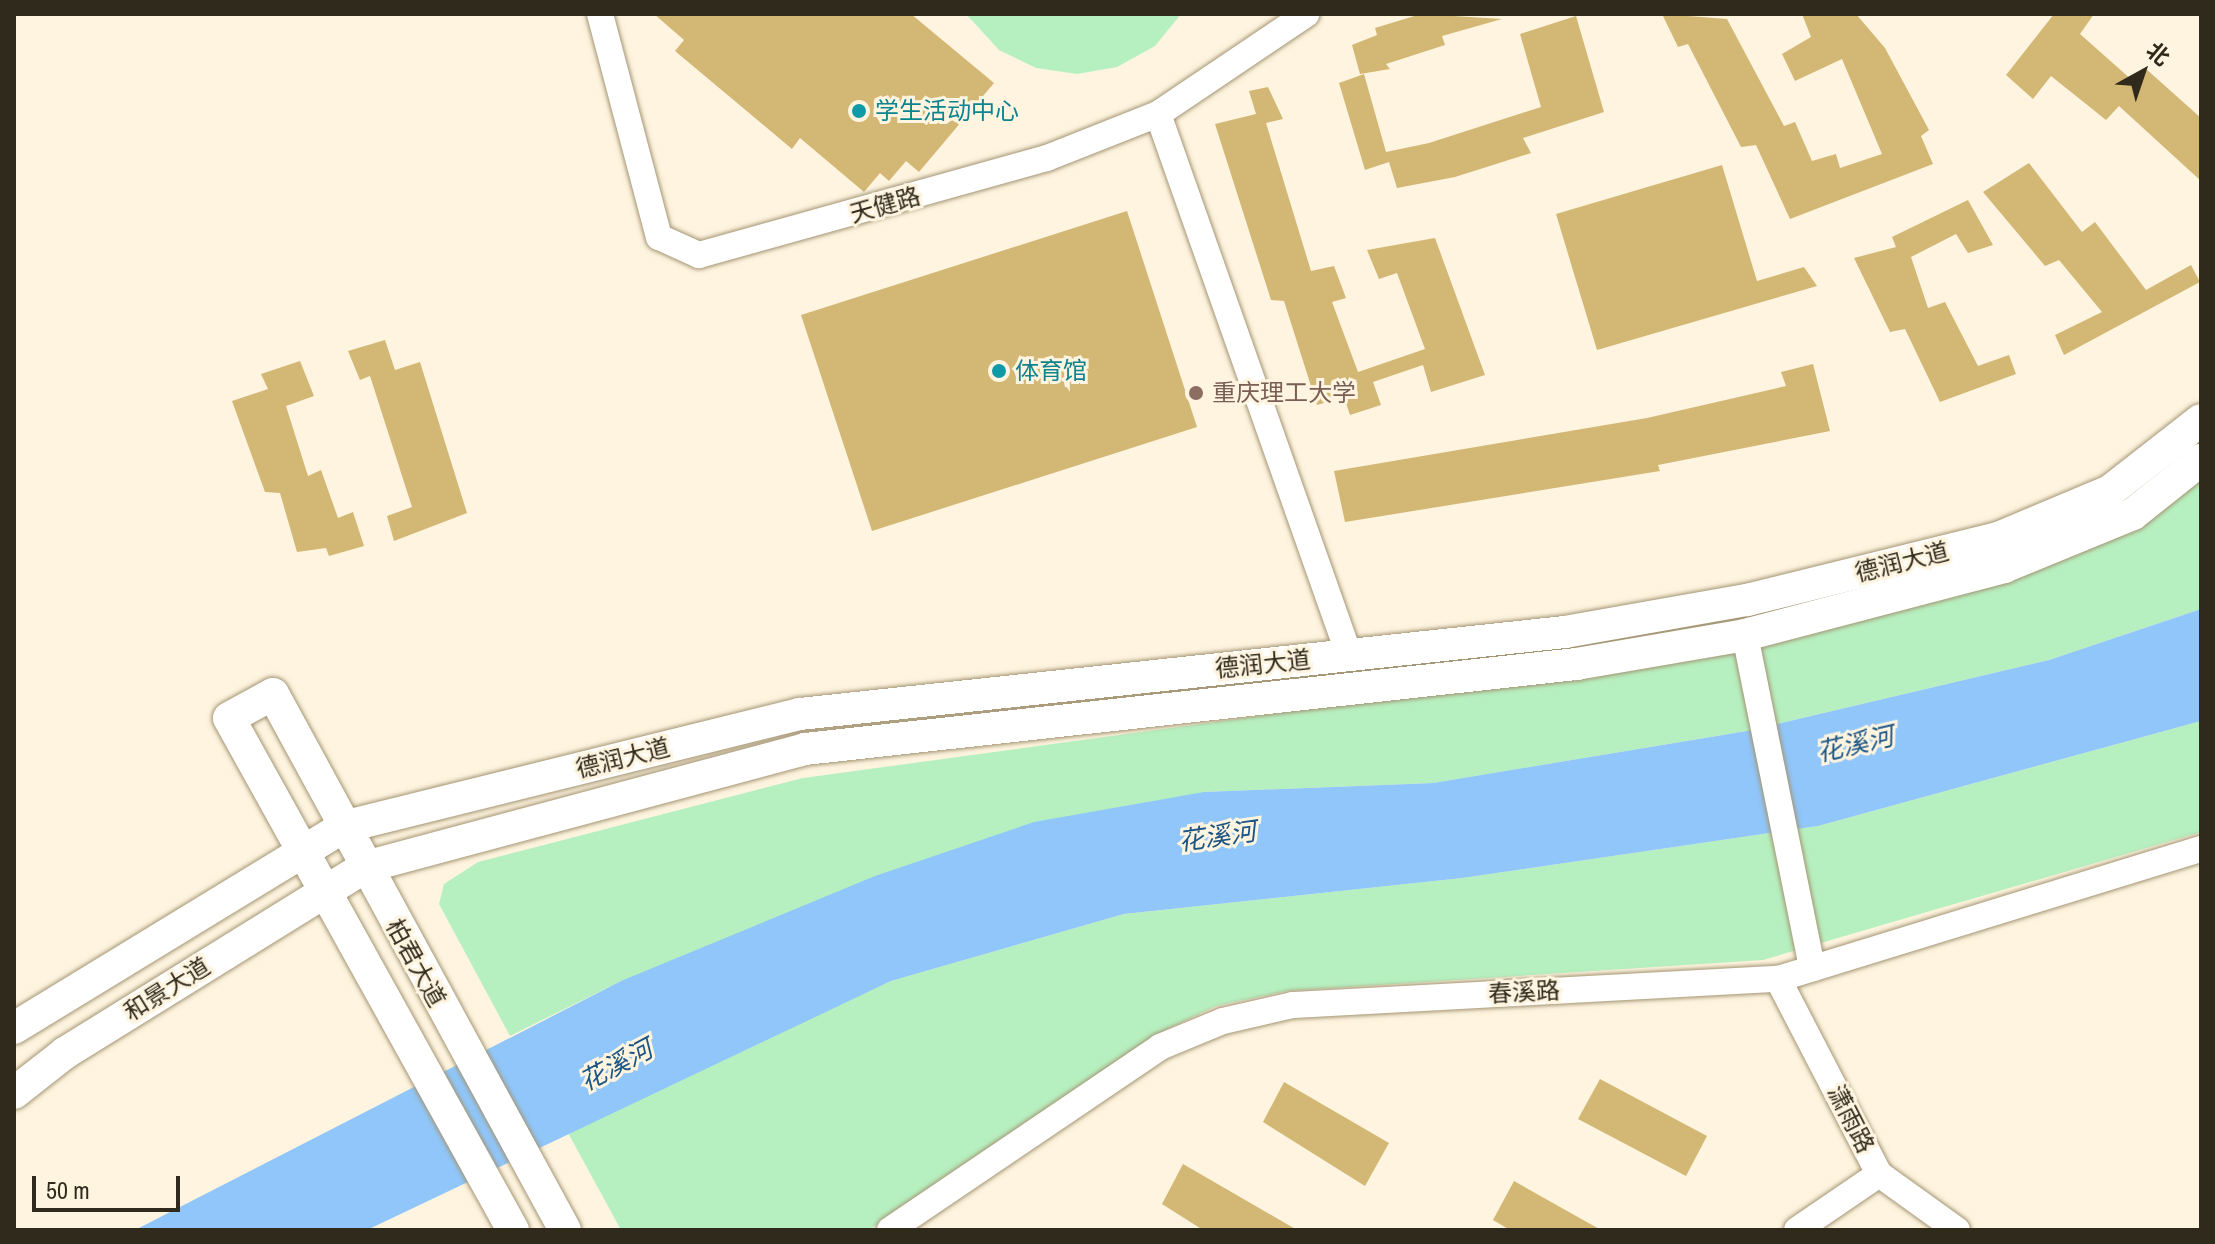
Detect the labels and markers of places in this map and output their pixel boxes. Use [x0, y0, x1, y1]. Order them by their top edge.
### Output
place label: 学生活动中心 [875, 97, 1019, 125]
marker: 学生活动中心 [850, 102, 868, 120]
place label: 体育馆 [1015, 357, 1087, 385]
marker: 体育馆 [990, 362, 1008, 380]
place label: 重庆理工大学 [1212, 379, 1356, 407]
marker: 重庆理工大学 [1187, 384, 1205, 402]

